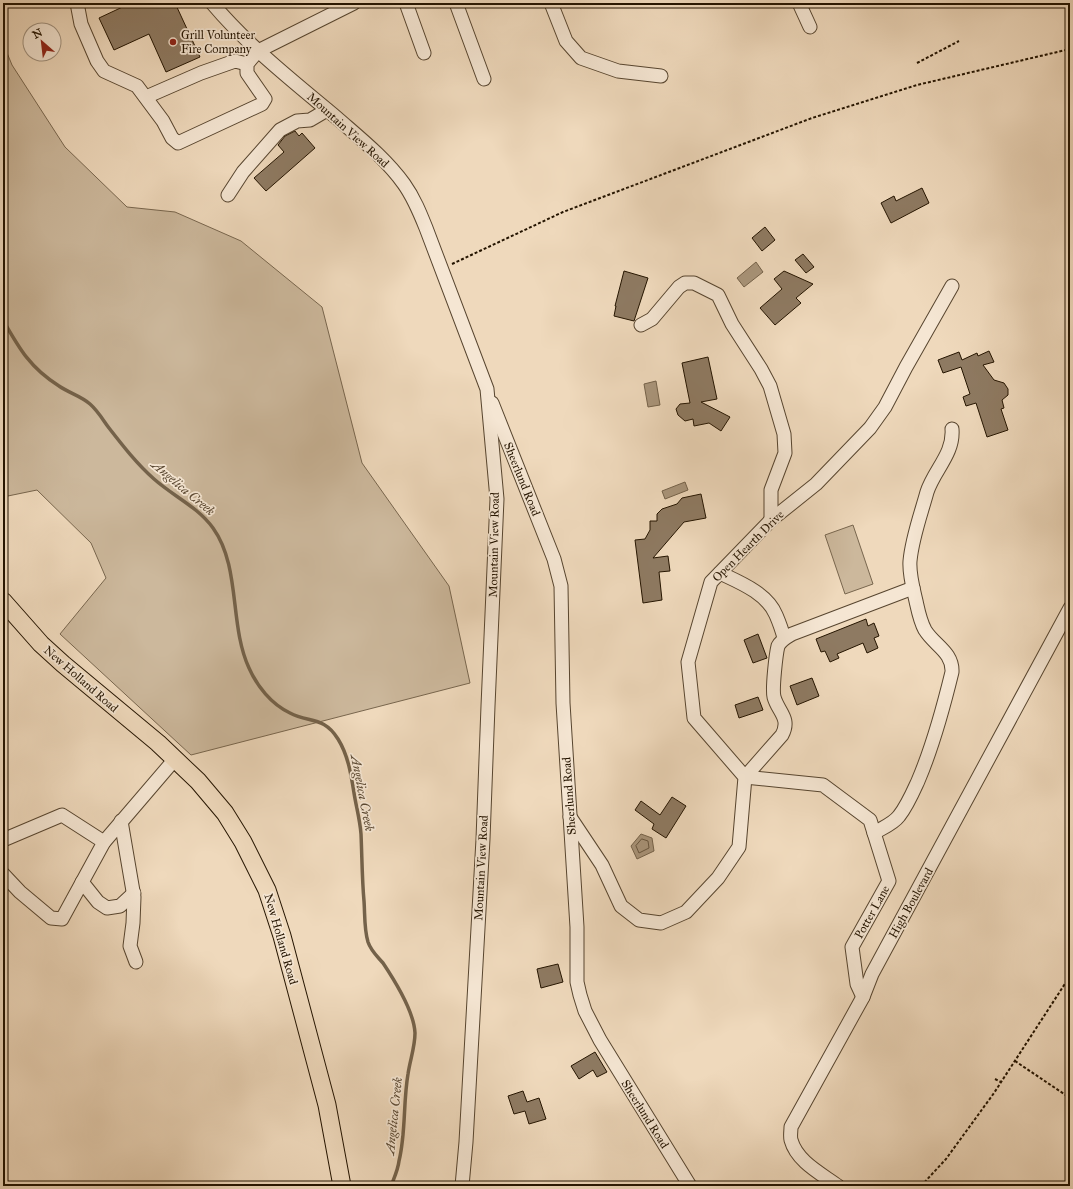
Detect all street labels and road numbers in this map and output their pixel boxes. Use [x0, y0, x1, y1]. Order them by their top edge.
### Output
street label: Mountain View Road [304, 90, 392, 170]
street label: Sheerlund Road [501, 440, 543, 518]
street label: Mountain View Road [486, 492, 502, 598]
street label: Open Hearth Drive [709, 507, 787, 585]
street label: New Holland Road [41, 643, 121, 715]
street label: Sheerlund Road [559, 756, 579, 836]
street label: Mountain View Road [471, 815, 491, 921]
street label: High Boulevard [886, 865, 937, 941]
street label: Potter Lane [852, 883, 892, 941]
street label: New Holland Road [261, 892, 301, 986]
street label: Sheerlund Road [618, 1077, 672, 1151]

